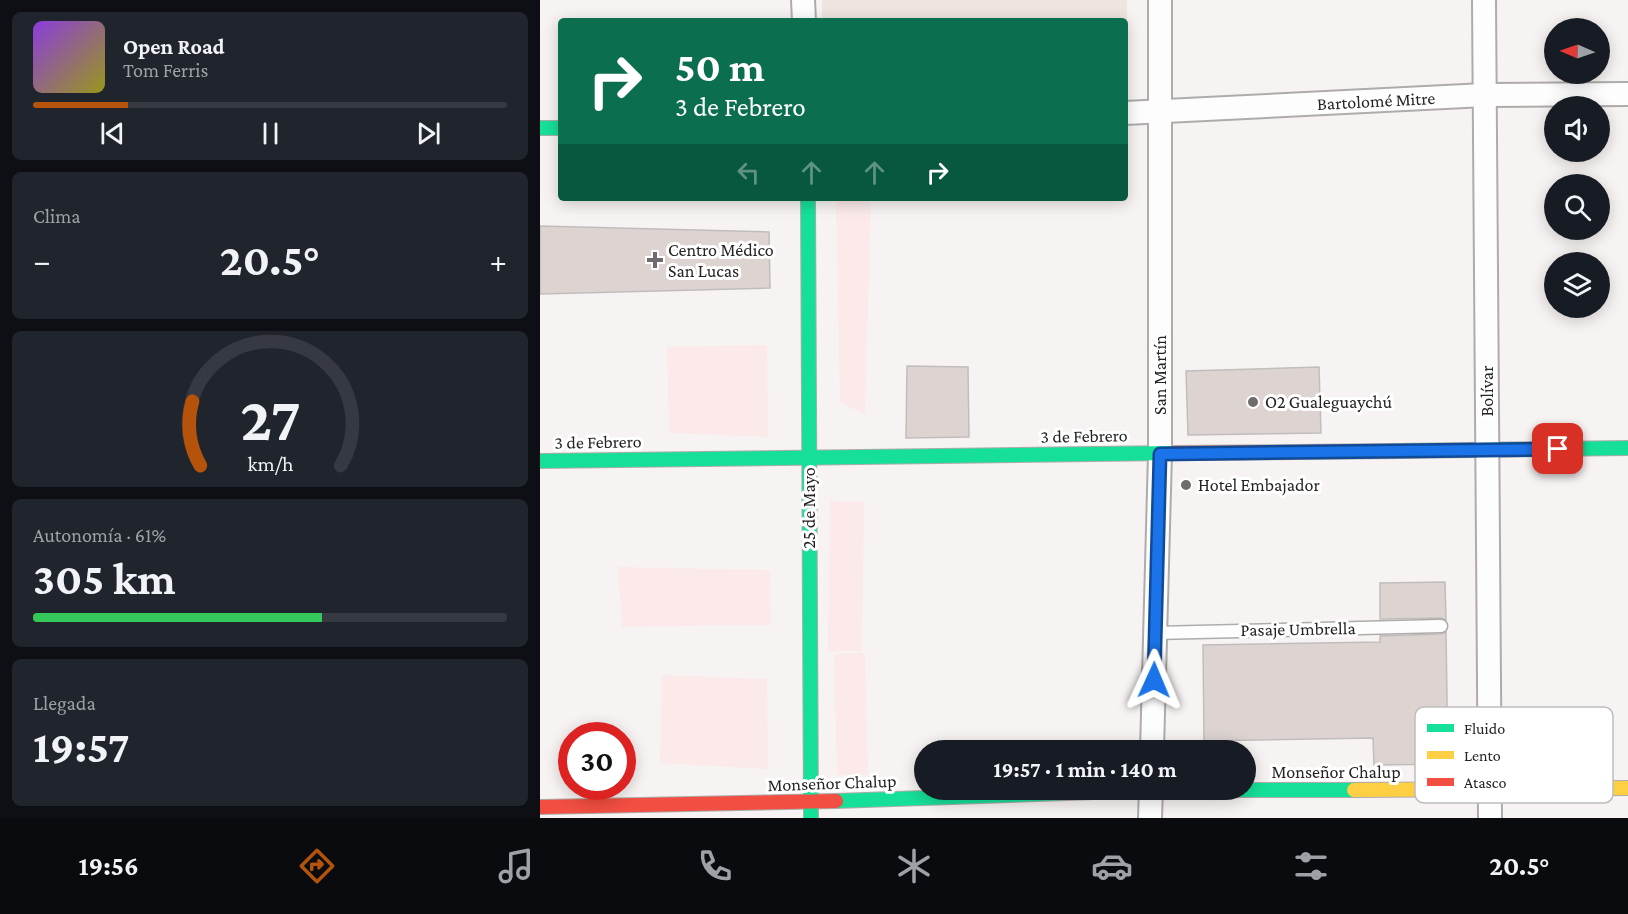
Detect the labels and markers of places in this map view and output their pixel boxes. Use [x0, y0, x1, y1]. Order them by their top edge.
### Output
place label: Centro Médico San Lucas [668, 240, 774, 281]
marker: Centro Médico San Lucas [646, 251, 664, 269]
place label: O2 Gualeguaychú [1265, 392, 1392, 412]
marker: O2 Gualeguaychú [1246, 395, 1260, 409]
pin [1532, 423, 1583, 474]
place label: Hotel Embajador [1198, 475, 1321, 496]
marker: Hotel Embajador [1179, 478, 1193, 492]

